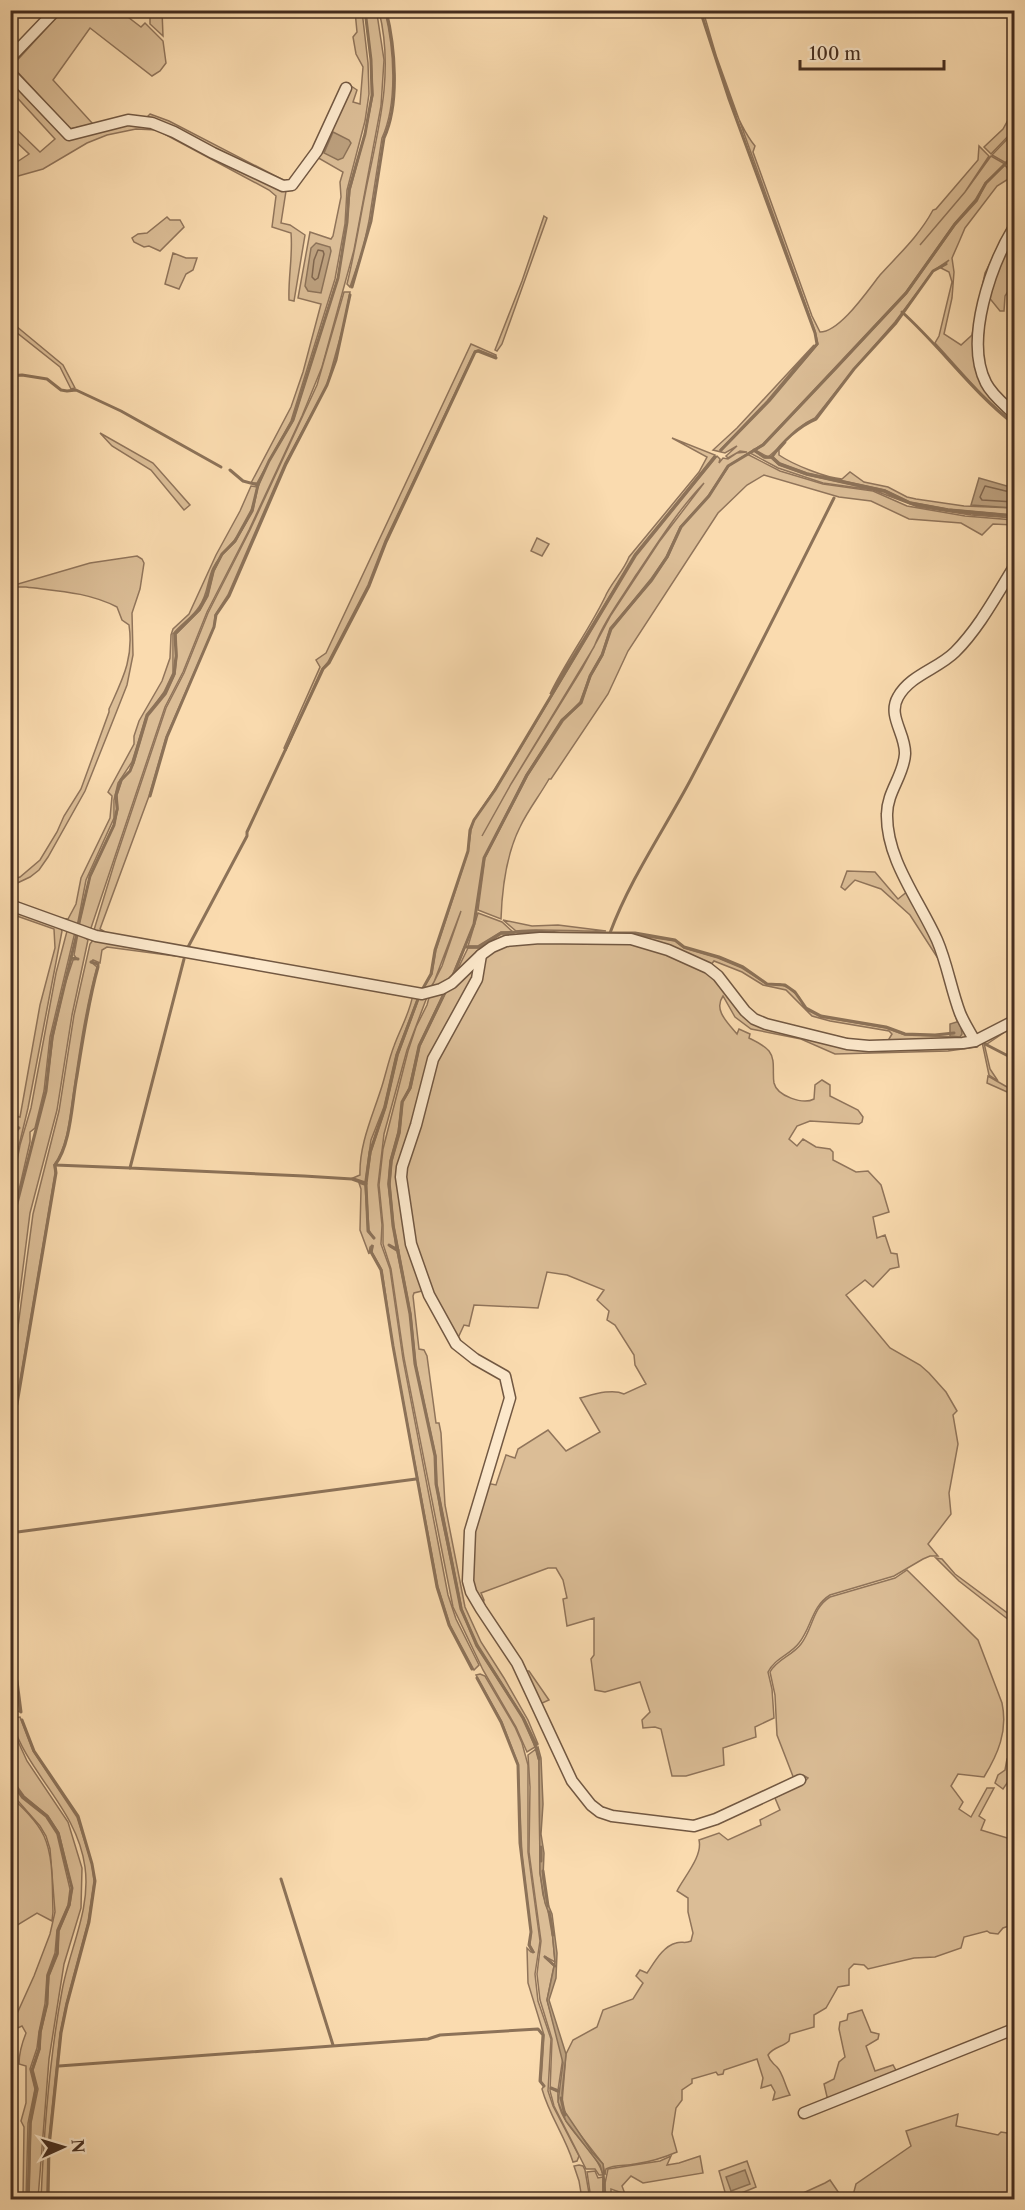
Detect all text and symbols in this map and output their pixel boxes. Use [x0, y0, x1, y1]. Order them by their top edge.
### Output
scale bar [800, 33, 944, 71]
text: 100 m [809, 43, 861, 65]
north arrow [33, 2117, 93, 2177]
text: N [68, 2138, 88, 2154]

